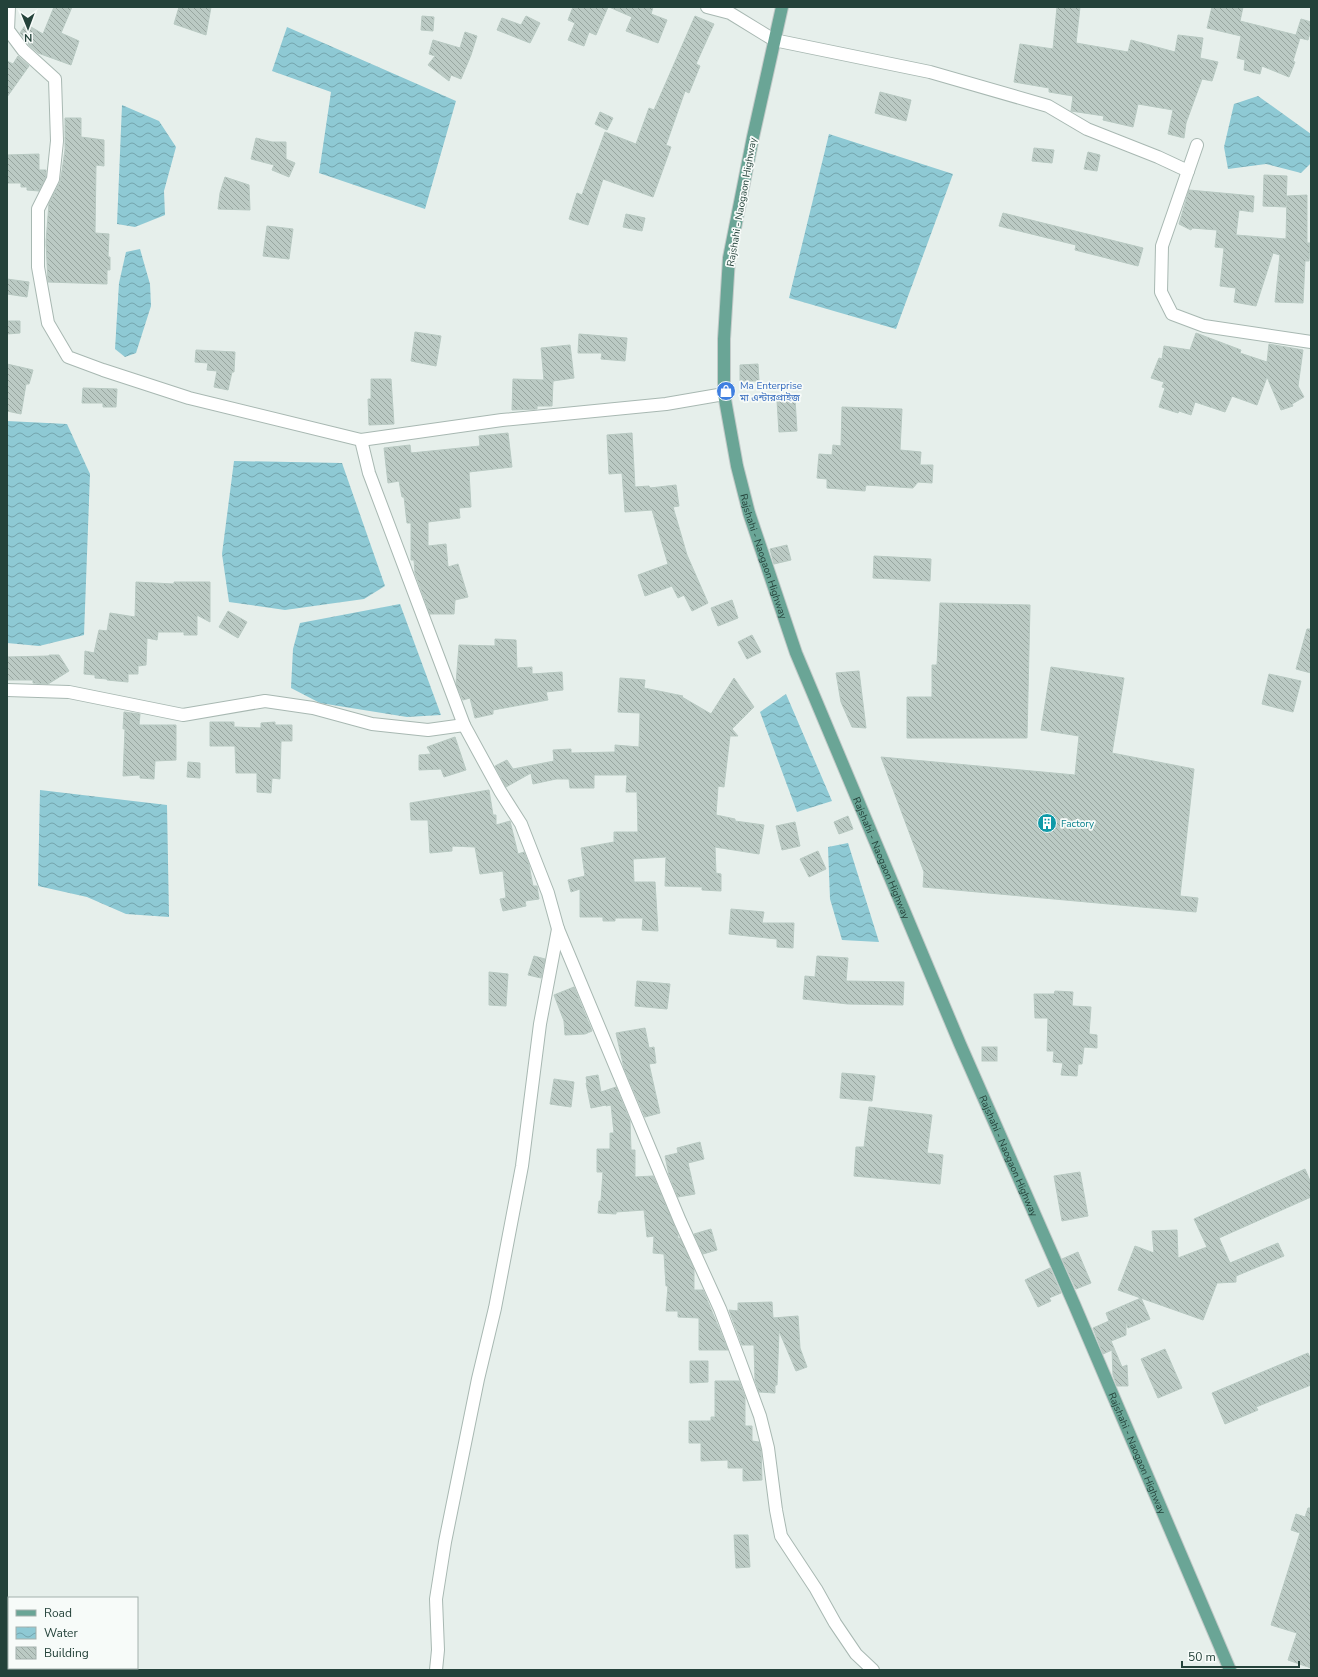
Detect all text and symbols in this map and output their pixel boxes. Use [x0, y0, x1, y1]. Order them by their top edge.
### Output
north arrow [8, 8, 48, 48]
text: N [24, 30, 32, 45]
street label: Rajshahi - Naogaon Highway [724, 136, 760, 268]
place label: Ma Enterprise মা এন্টারপ্রাইজ [739, 379, 802, 405]
shop icon: Ma Enterprise মা এন্টারপ্রাইজ [715, 380, 737, 402]
street label: Rajshahi - Naogaon Highway [736, 492, 790, 622]
street label: Rajshahi - Naogaon Highway [849, 795, 913, 922]
building icon: Factory [1036, 812, 1058, 834]
place label: Factory [1061, 817, 1095, 831]
street label: Rajshahi - Naogaon Highway [975, 1093, 1041, 1220]
street label: Rajshahi - Naogaon Highway [1104, 1390, 1169, 1517]
legend [8, 1597, 138, 1669]
text: Road [44, 1605, 72, 1621]
text: Water [44, 1625, 78, 1641]
scale bar [1182, 1643, 1299, 1669]
text: Building [44, 1645, 89, 1661]
text: 50 m [1188, 1649, 1216, 1665]

